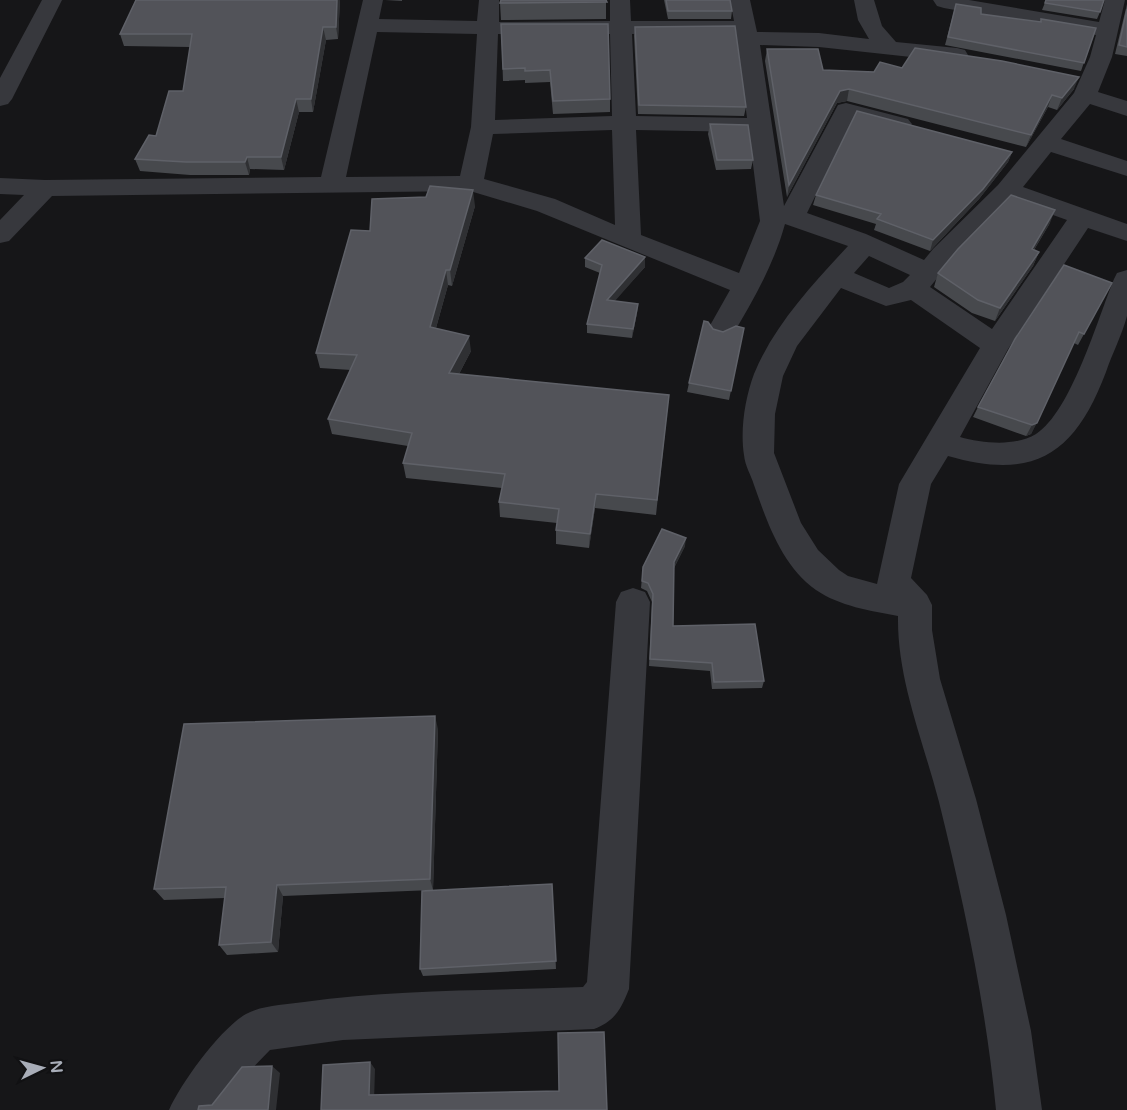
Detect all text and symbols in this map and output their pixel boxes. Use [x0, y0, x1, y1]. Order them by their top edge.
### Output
north arrow [12, 1038, 72, 1098]
text: N [45, 1060, 66, 1074]

